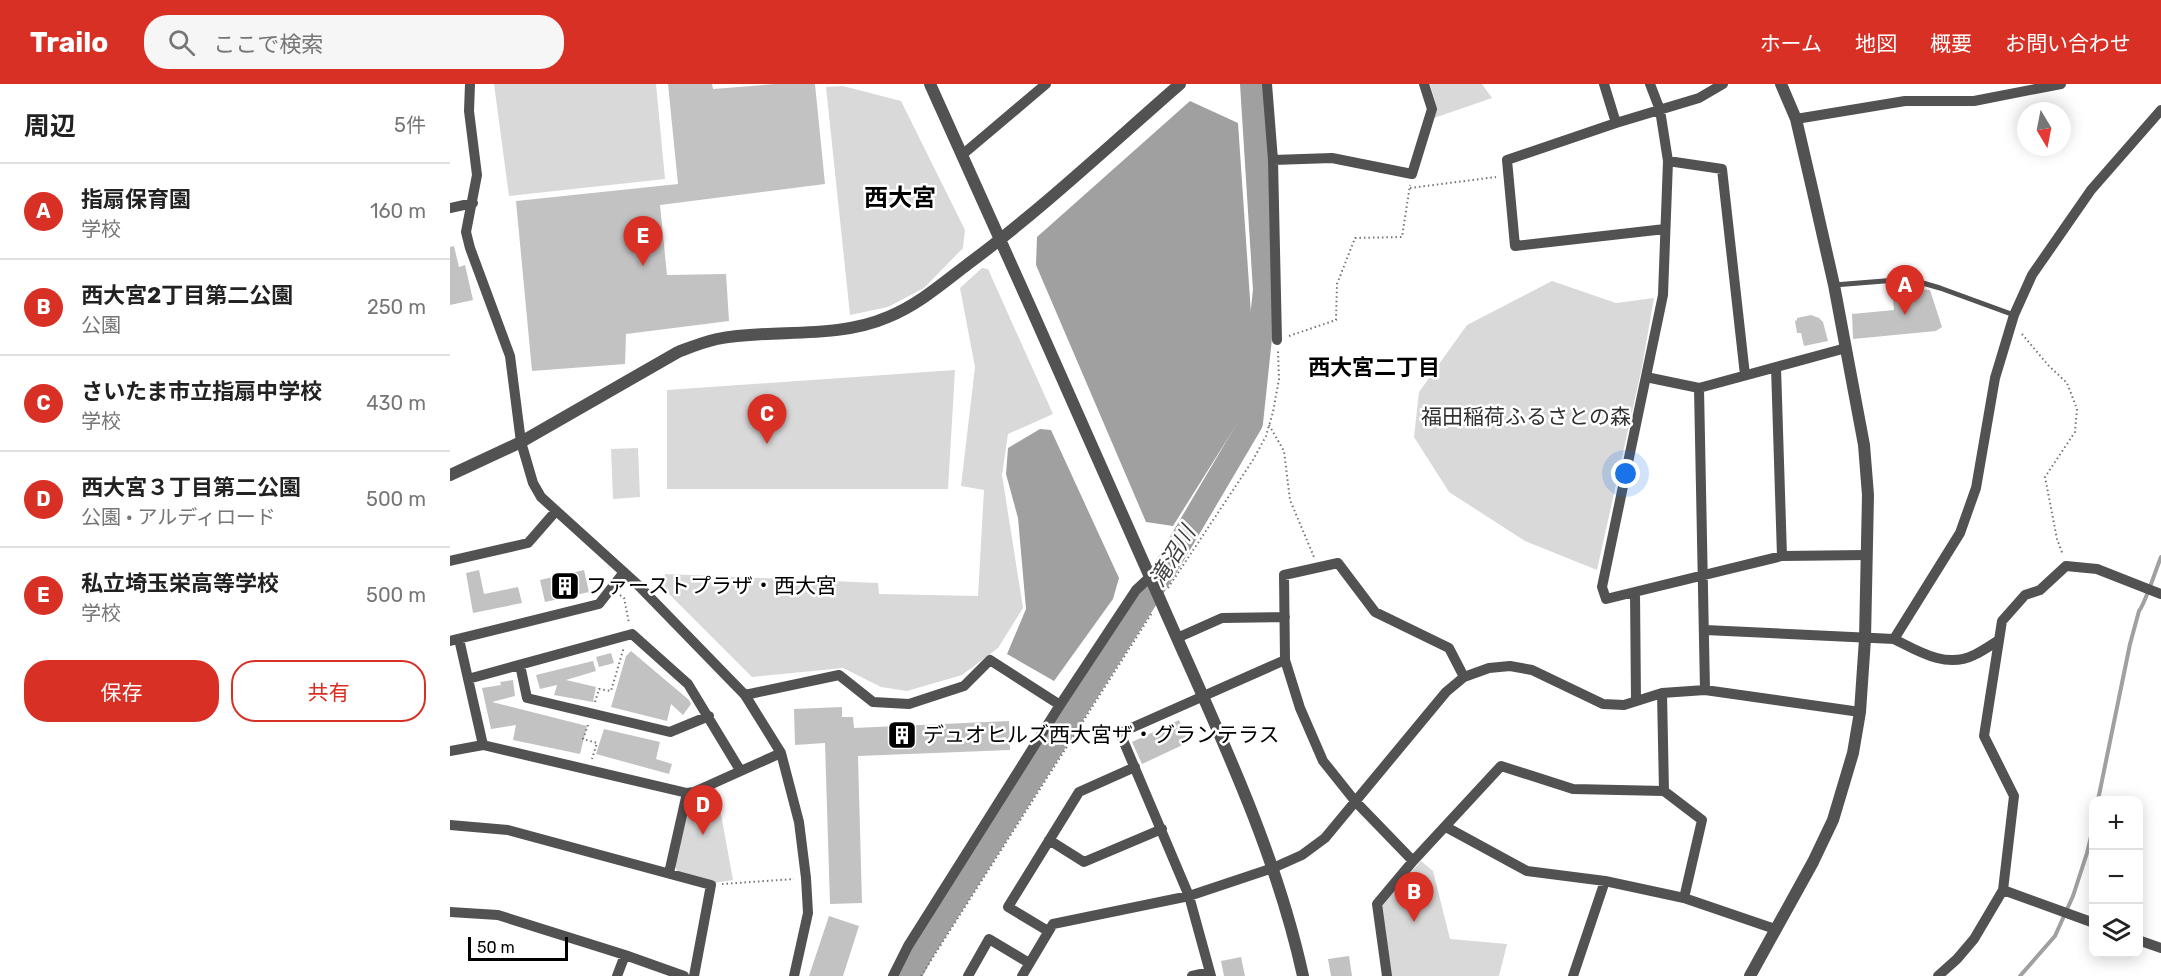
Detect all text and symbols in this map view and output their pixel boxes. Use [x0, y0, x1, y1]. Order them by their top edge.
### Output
search box [144, 15, 564, 69]
text: Trailo [30, 26, 108, 59]
icon: search [165, 26, 198, 59]
text: ここで検索 [213, 31, 323, 58]
text: ホーム [1760, 31, 1822, 56]
text: 地図 [1855, 31, 1897, 56]
text: 概要 [1930, 31, 1972, 56]
text: お問い合わせ [2005, 31, 2131, 56]
north arrow [2017, 102, 2071, 156]
text: 周辺 [24, 111, 76, 142]
text: 5件 [394, 113, 426, 137]
district label: 西大宮 [864, 184, 936, 212]
text: 指扇保育園 [81, 186, 191, 213]
text: A [36, 199, 51, 223]
text: 160 m [370, 199, 426, 223]
pin: E [624, 216, 662, 266]
text: 学校 [81, 217, 121, 241]
pin: A [1886, 266, 1924, 315]
text: 西大宮2丁目第二公園 [81, 282, 293, 309]
text: B [36, 295, 51, 319]
text: 250 m [367, 295, 426, 319]
text: 公園 [81, 313, 121, 337]
district label: 西大宮二丁目 [1308, 354, 1440, 381]
text: さいたま市立指扇中学校 [81, 378, 322, 405]
text: C [36, 391, 51, 415]
text: 430 m [366, 391, 426, 415]
pin: C [748, 394, 786, 444]
park label: 福田稲荷ふるさとの森 [1421, 404, 1631, 429]
text: 学校 [81, 409, 121, 433]
your location [1611, 459, 1640, 488]
text: 西大宮３丁目第二公園 [81, 474, 301, 501]
text: D [36, 487, 51, 511]
text: 500 m [366, 487, 426, 511]
text: 公園 · アルディロード [81, 505, 276, 529]
water label: 滝沼川 [1144, 519, 1202, 592]
text: 私立埼玉栄高等学校 [81, 570, 279, 597]
building icon: ファーストプラザ・西大宮 [549, 570, 581, 602]
place label: ファーストプラザ・西大宮 [586, 573, 837, 598]
text: E [37, 583, 50, 607]
text: 500 m [366, 583, 426, 607]
text: 学校 [81, 601, 121, 625]
button: 保存 [24, 660, 219, 722]
button: 共有 [231, 660, 426, 722]
building icon: デュオヒルズ西大宮ザ・グランテラス [886, 719, 918, 751]
place label: デュオヒルズ西大宮ザ・グランテラス [923, 722, 1280, 747]
pin: D [684, 786, 722, 835]
map controls [2089, 796, 2143, 958]
button: + [2089, 796, 2143, 850]
button: − [2089, 850, 2143, 904]
pin: B [1394, 872, 1434, 922]
button: layers [2089, 904, 2143, 958]
scale bar [468, 934, 568, 962]
text: 50 m [477, 938, 515, 957]

